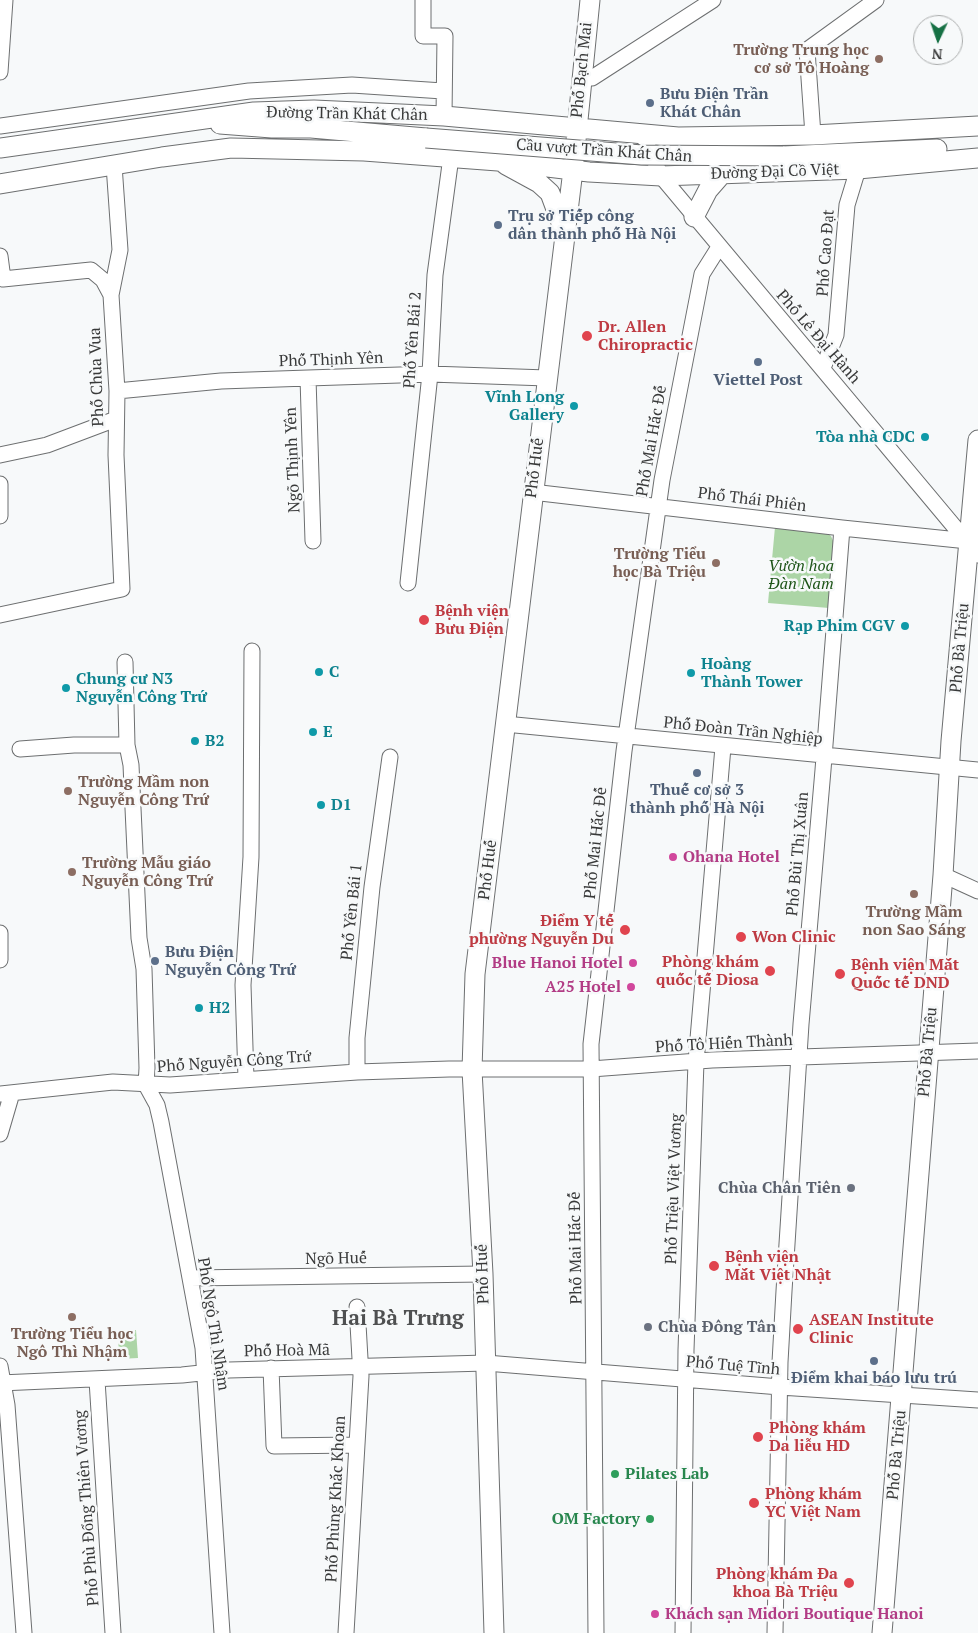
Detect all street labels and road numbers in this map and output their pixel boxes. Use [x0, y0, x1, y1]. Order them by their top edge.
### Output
street label: Phố Bạch Mai [567, 21, 597, 119]
street label: Đường Trần Khát Chân [266, 103, 428, 125]
street label: Cầu vượt Trần Khát Chân [515, 135, 693, 167]
street label: Đường Đại Cồ Việt [710, 160, 840, 184]
street label: Phố Cao Đạt [813, 209, 839, 297]
street label: Phố Lê Đại Hành [772, 286, 864, 388]
street label: Phố Yên Bái 2 [400, 291, 426, 389]
street label: Phố Chùa Vua [86, 327, 108, 427]
street label: Phố Thịnh Yên [278, 349, 384, 371]
street label: Phố Mai Hắc Đế [633, 384, 671, 498]
street label: Ngõ Thịnh Yên [282, 407, 304, 513]
street label: Phố Huế [522, 437, 548, 499]
street label: Phố Thái Phiên [697, 484, 807, 516]
street label: Phố Bà Triệu [947, 602, 973, 694]
street label: Phố Đoàn Trần Nghiệp [662, 713, 824, 749]
street label: Phố Mai Hắc Đế [581, 786, 611, 900]
street label: Phố Bùi Thị Xuân [783, 791, 813, 917]
street label: Phố Huế [475, 839, 501, 901]
street label: Phố Yên Bái 1 [337, 863, 367, 961]
street label: Phố Bà Triệu [915, 1006, 941, 1098]
street label: Phố Tô Hiến Thành [655, 1031, 793, 1057]
street label: Phố Nguyễn Công Trứ [156, 1047, 312, 1077]
street label: Phố Triệu Việt Vương [662, 1113, 686, 1265]
street label: Phố Mai Hắc Đế [565, 1191, 587, 1305]
street label: Phố Huế [472, 1243, 494, 1305]
street label: Ngõ Huế [305, 1249, 367, 1269]
street label: Phố Ngô Thì Nhậm [193, 1256, 233, 1392]
street label: Phố Hoà Mã [244, 1341, 330, 1361]
street label: Phố Tuệ Tĩnh [685, 1352, 781, 1380]
street label: Phố Phù Đổng Thiên Vương [71, 1409, 103, 1607]
street label: Phố Bà Triệu [884, 1409, 910, 1501]
street label: Phố Phùng Khắc Khoan [322, 1415, 350, 1583]

